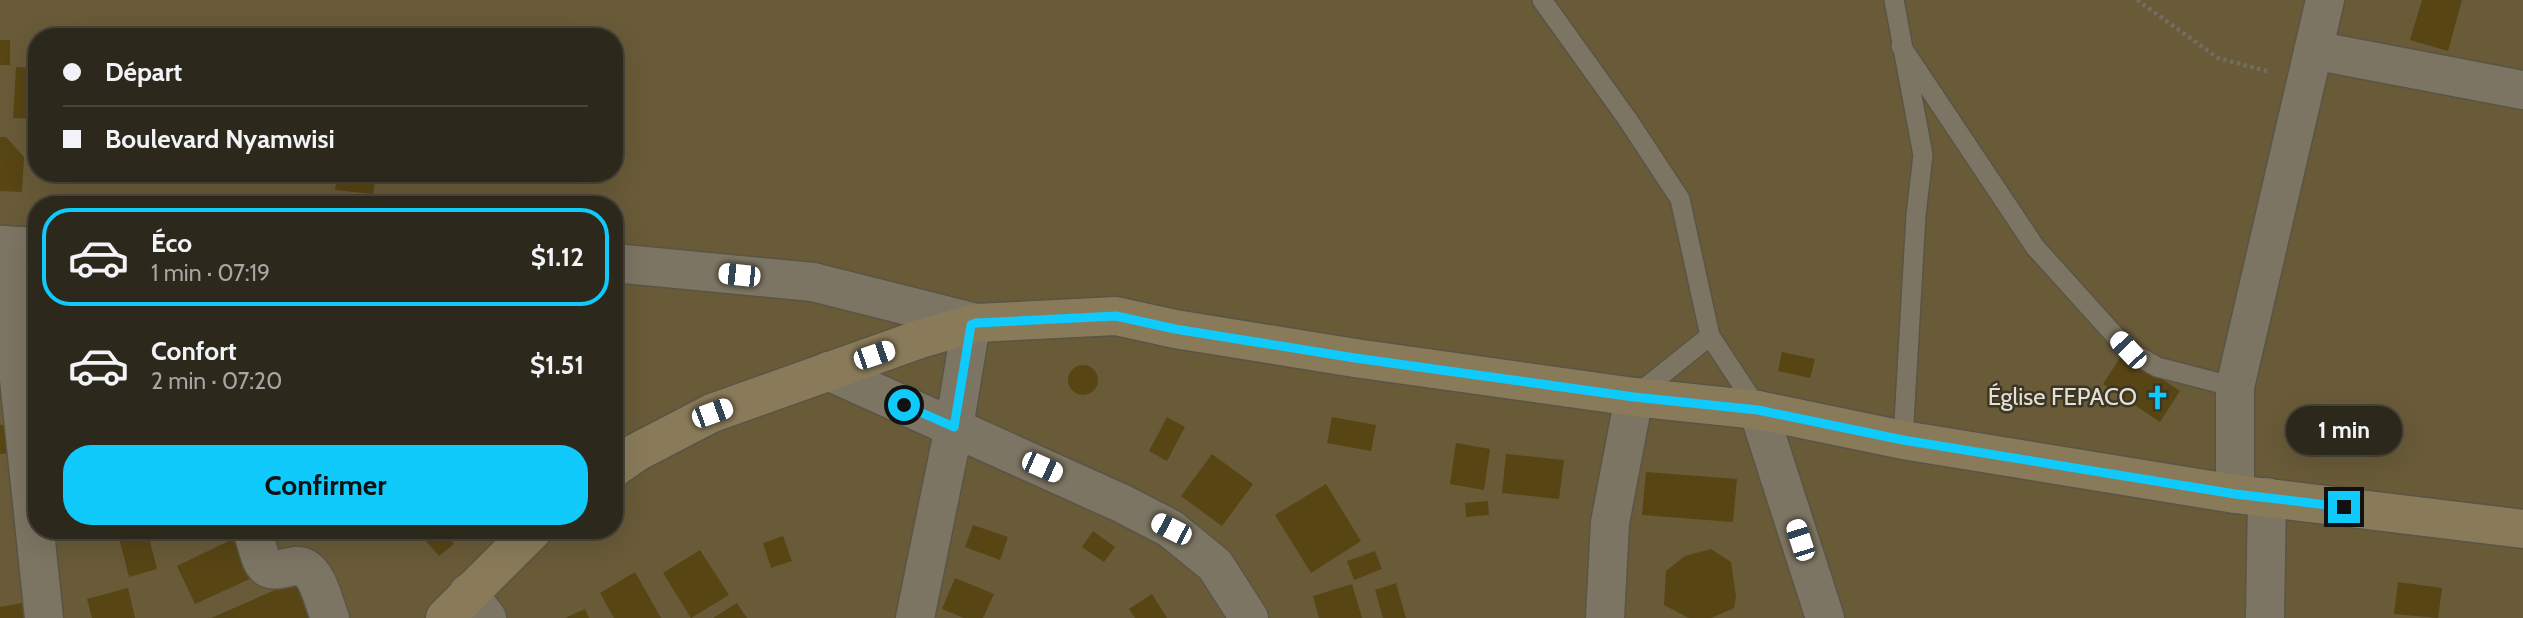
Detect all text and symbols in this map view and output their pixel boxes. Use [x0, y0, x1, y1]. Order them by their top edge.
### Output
text: Départ [105, 56, 182, 88]
text: Boulevard Nyamwisi [105, 123, 335, 155]
icon: car [67, 226, 130, 289]
text: Éco [151, 227, 192, 259]
text: $1.12 [531, 241, 584, 273]
text: 1 min · 07:19 [151, 259, 270, 287]
car [718, 262, 761, 288]
car [2106, 327, 2151, 373]
icon: car [67, 334, 130, 397]
text: Confort [151, 335, 237, 367]
car [851, 338, 898, 372]
text: $1.51 [530, 349, 584, 381]
text: 2 min · 07:20 [151, 367, 282, 395]
place label: Église FEPACO [1988, 382, 2137, 411]
church icon: Église FEPACO [2143, 383, 2171, 411]
route start [888, 389, 920, 421]
car [689, 396, 736, 430]
callout: 1 min [2286, 406, 2402, 454]
text: 1 min [2318, 416, 2370, 444]
button: Confirmer [63, 445, 588, 525]
car [1019, 449, 1066, 485]
route end [2328, 491, 2360, 523]
car [1148, 510, 1195, 548]
car [1784, 517, 1817, 563]

